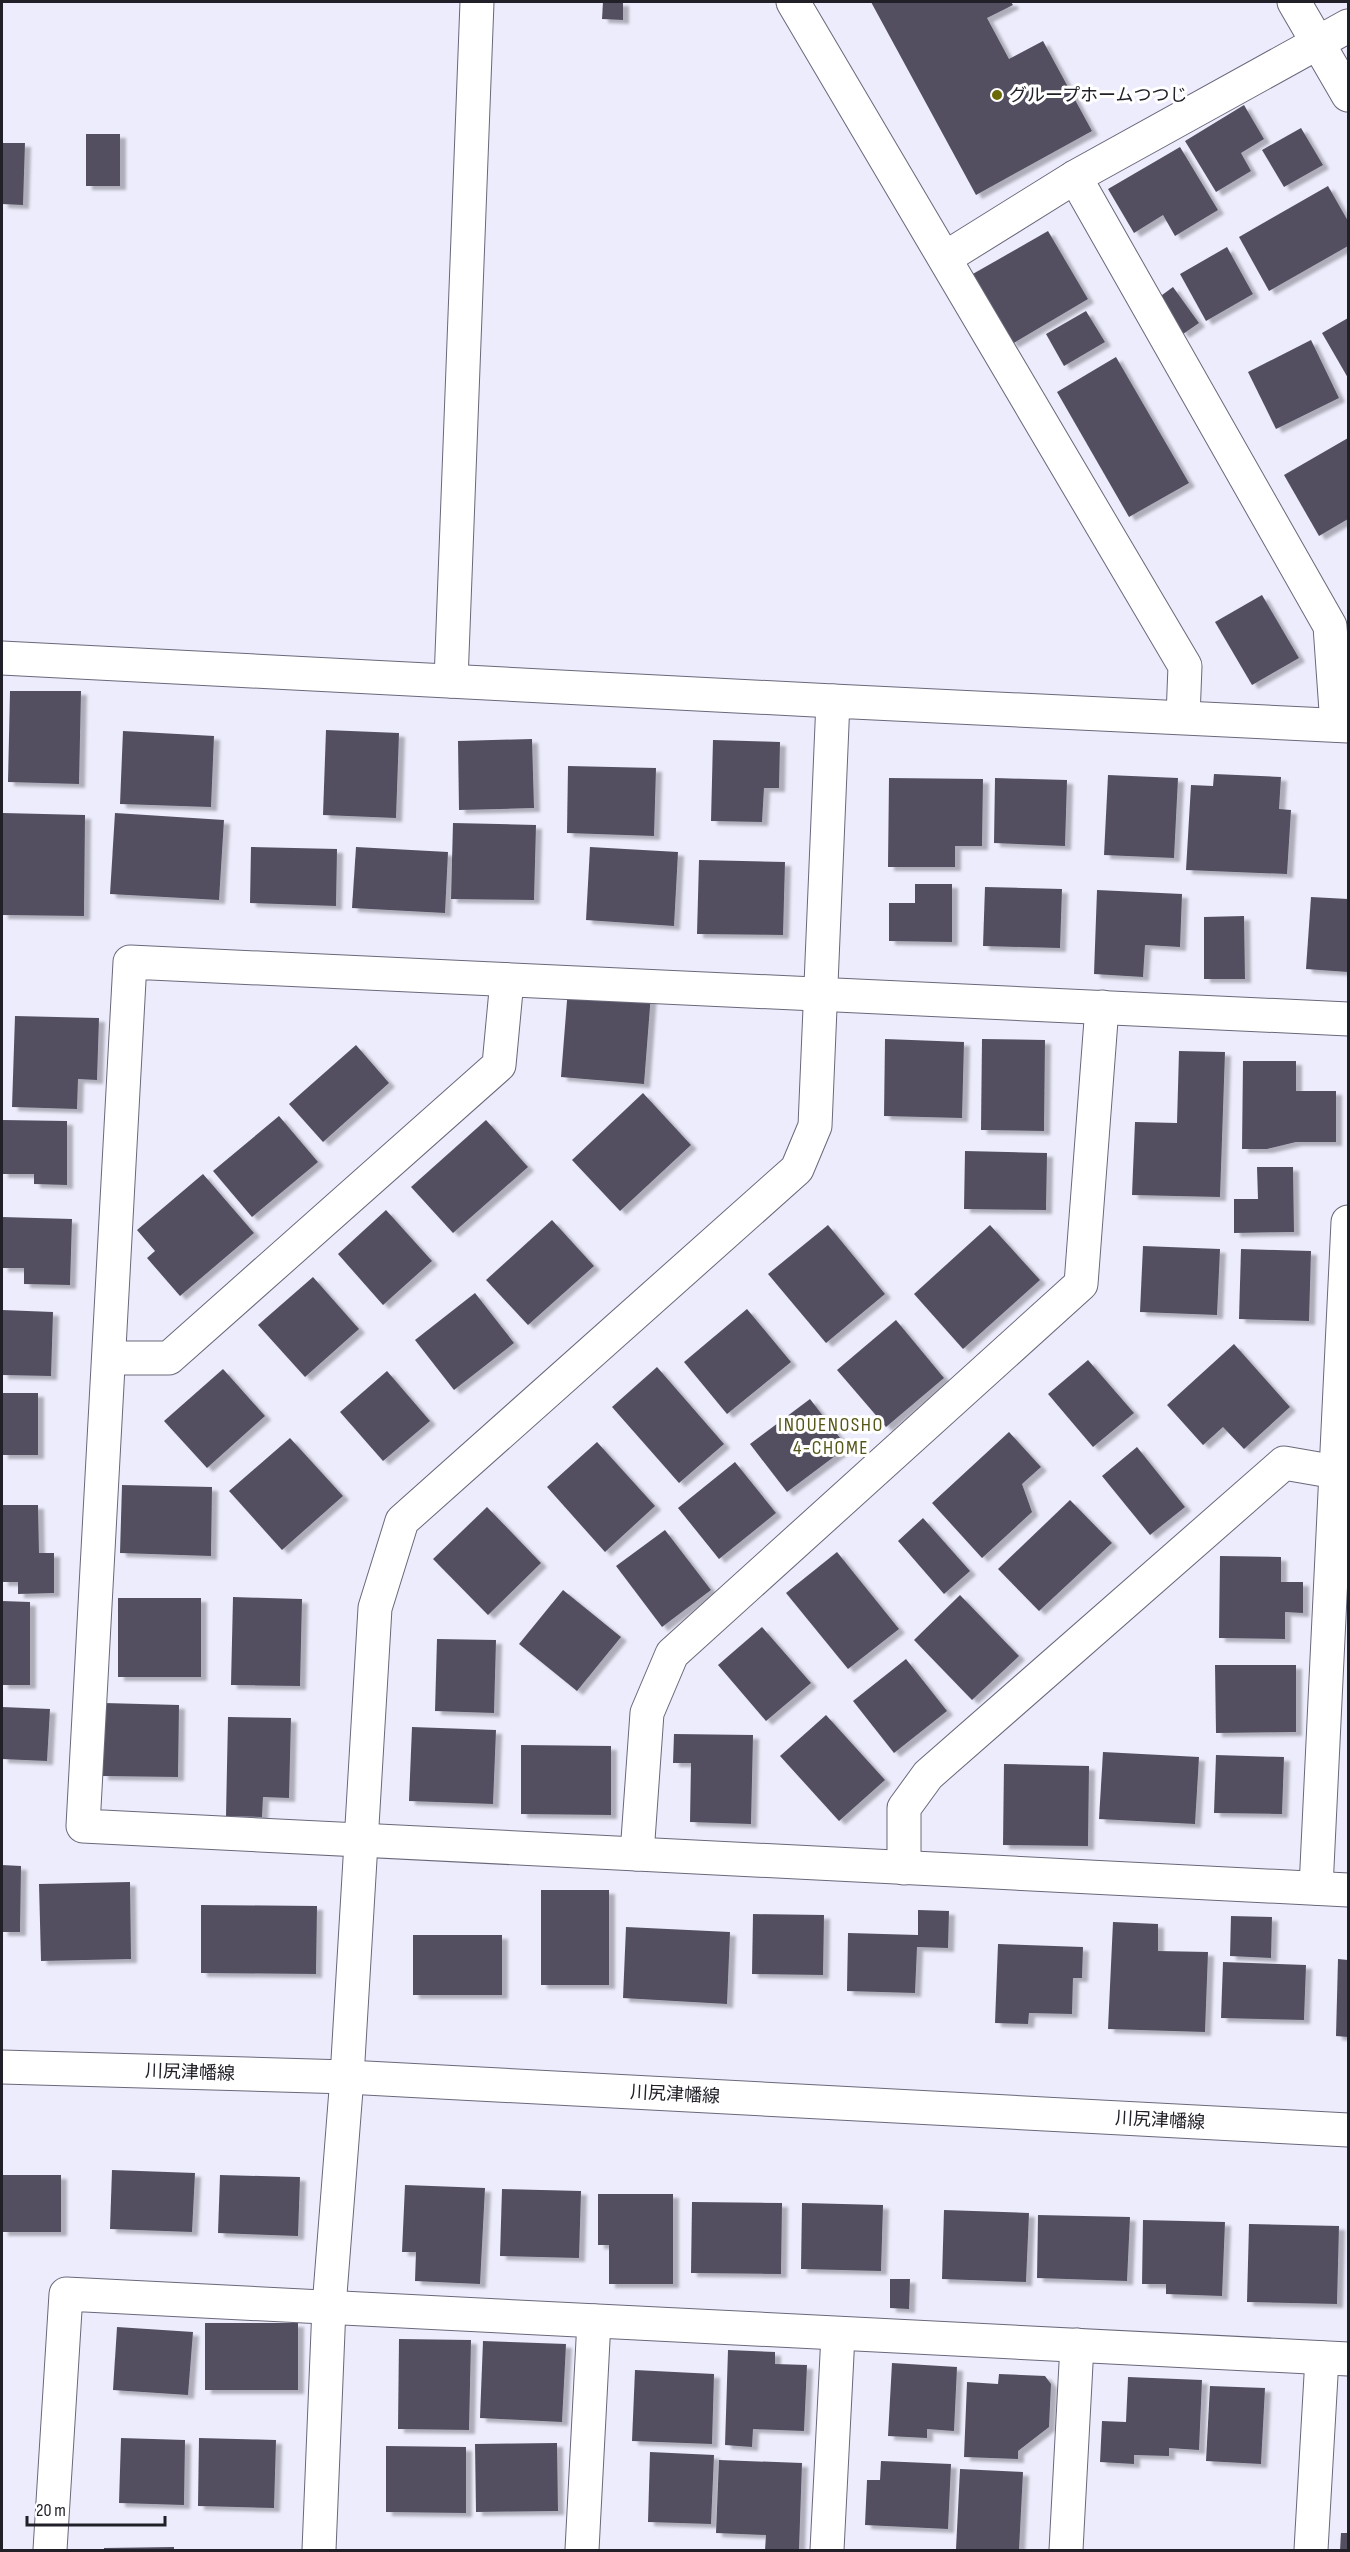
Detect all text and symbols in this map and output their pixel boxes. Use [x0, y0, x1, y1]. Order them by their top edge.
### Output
place label: グループホームつつじ [1009, 85, 1187, 106]
marker: グループホームつつじ [990, 88, 1004, 102]
district label: INOUENOSHO 4-CHOME [778, 1413, 884, 1460]
street label: 川尻津幡線 [145, 2060, 235, 2085]
street label: 川尻津幡線 [629, 2082, 720, 2107]
street label: 川尻津幡線 [1114, 2108, 1205, 2133]
scale bar [27, 2489, 165, 2527]
text: 20 m [36, 2500, 66, 2521]

